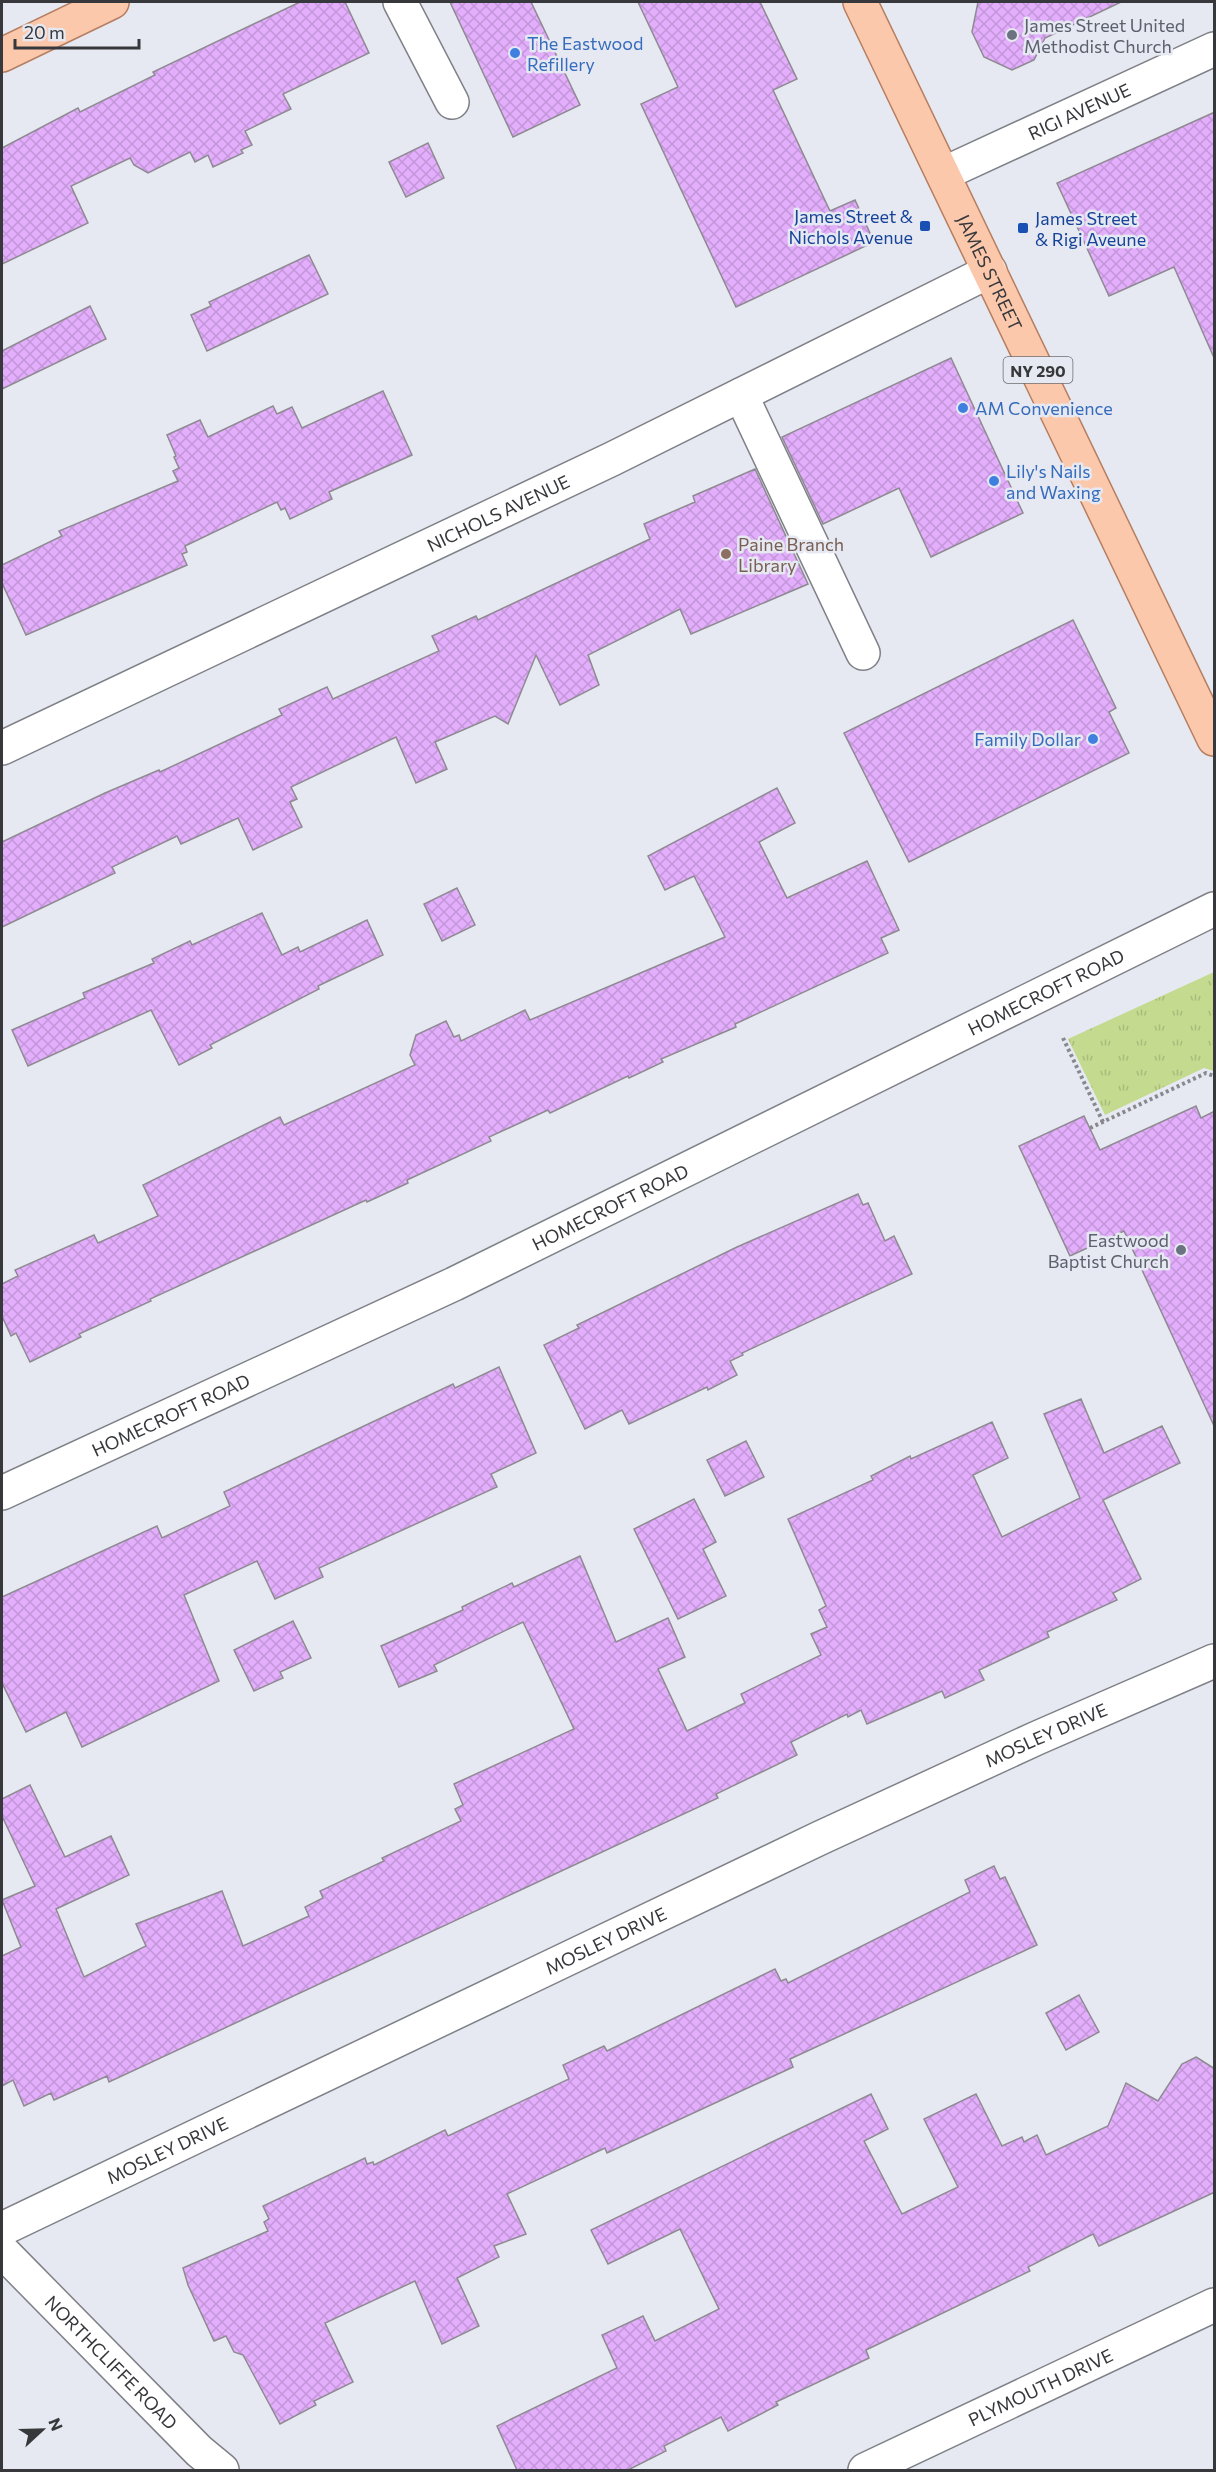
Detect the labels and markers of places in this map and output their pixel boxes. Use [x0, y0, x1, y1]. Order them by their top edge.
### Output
place label: James Street United Methodist Church [1024, 14, 1185, 57]
marker: James Street United Methodist Church [1005, 28, 1019, 42]
place label: The Eastwood Refillery [527, 32, 643, 75]
marker: The Eastwood Refillery [508, 46, 522, 60]
place label: James Street & Nichols Avenue [789, 205, 913, 248]
place label: James Street & Rigi Aveune [1035, 207, 1146, 250]
marker: James Street & Nichols Avenue [918, 219, 932, 233]
marker: James Street & Rigi Aveune [1016, 221, 1030, 235]
place label: AM Convenience [975, 397, 1113, 419]
marker: AM Convenience [956, 401, 970, 415]
place label: Lily's Nails and Waxing [1006, 460, 1101, 503]
marker: Lily's Nails and Waxing [987, 474, 1001, 488]
place label: Paine Branch Library [738, 533, 844, 576]
marker: Paine Branch Library [719, 547, 733, 561]
place label: Family Dollar [974, 728, 1081, 750]
marker: Family Dollar [1086, 732, 1100, 746]
place label: Eastwood Baptist Church [1048, 1229, 1169, 1272]
marker: Eastwood Baptist Church [1174, 1243, 1188, 1257]

